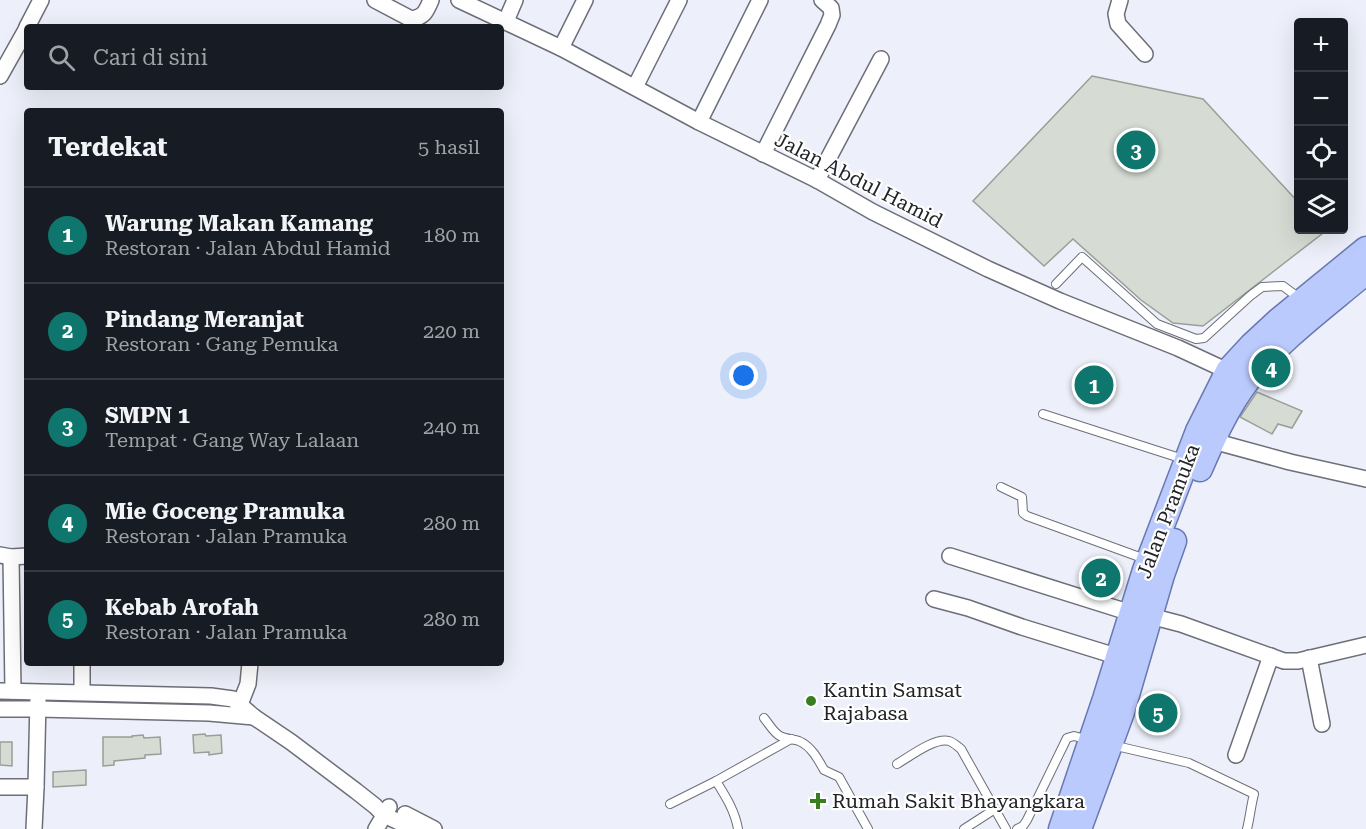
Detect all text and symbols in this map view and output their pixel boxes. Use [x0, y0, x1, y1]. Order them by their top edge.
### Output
map controls [1294, 18, 1348, 234]
button: + [1294, 18, 1348, 72]
search box [24, 24, 504, 90]
icon: search [45, 41, 78, 74]
text: Cari di sini [93, 45, 208, 70]
button: − [1294, 72, 1348, 126]
button: locate [1294, 126, 1348, 180]
street label: Jalan Abdul Hamid [771, 127, 947, 233]
pin: 3 [1116, 128, 1156, 172]
text: Terdekat [48, 132, 168, 162]
text: 5 hasil [418, 135, 480, 159]
button: layers [1294, 180, 1348, 234]
text: Warung Makan Kamang [105, 211, 373, 236]
text: 1 [62, 223, 73, 247]
text: 180 m [423, 223, 480, 247]
text: Restoran · Jalan Abdul Hamid [105, 236, 391, 260]
text: Pindang Meranjat [105, 307, 304, 332]
text: 2 [62, 319, 73, 343]
text: 220 m [423, 319, 480, 343]
text: Restoran · Gang Pemuka [105, 332, 338, 356]
pin: 4 [1252, 346, 1290, 391]
your location [729, 361, 758, 390]
pin: 1 [1074, 362, 1114, 408]
text: SMPN 1 [105, 403, 190, 428]
text: 3 [62, 415, 73, 439]
text: 240 m [423, 415, 480, 439]
text: Tempat · Gang Way Lalaan [105, 428, 359, 452]
street label: Jalan Pramuka [1131, 440, 1205, 581]
text: Mie Goceng Pramuka [105, 499, 345, 524]
text: 4 [62, 511, 73, 535]
text: 280 m [423, 511, 480, 535]
text: Restoran · Jalan Pramuka [105, 524, 347, 548]
pin: 2 [1082, 556, 1120, 600]
text: Kebab Arofah [105, 595, 259, 620]
text: 5 [62, 607, 73, 631]
text: 280 m [423, 607, 480, 631]
text: Restoran · Jalan Pramuka [105, 620, 347, 644]
place label: Kantin Samsat Rajabasa [823, 678, 962, 725]
pin: 5 [1138, 690, 1178, 736]
marker: Kantin Samsat Rajabasa [804, 694, 818, 708]
place label: Rumah Sakit Bhayangkara [832, 789, 1085, 813]
marker: Rumah Sakit Bhayangkara [809, 792, 827, 810]

